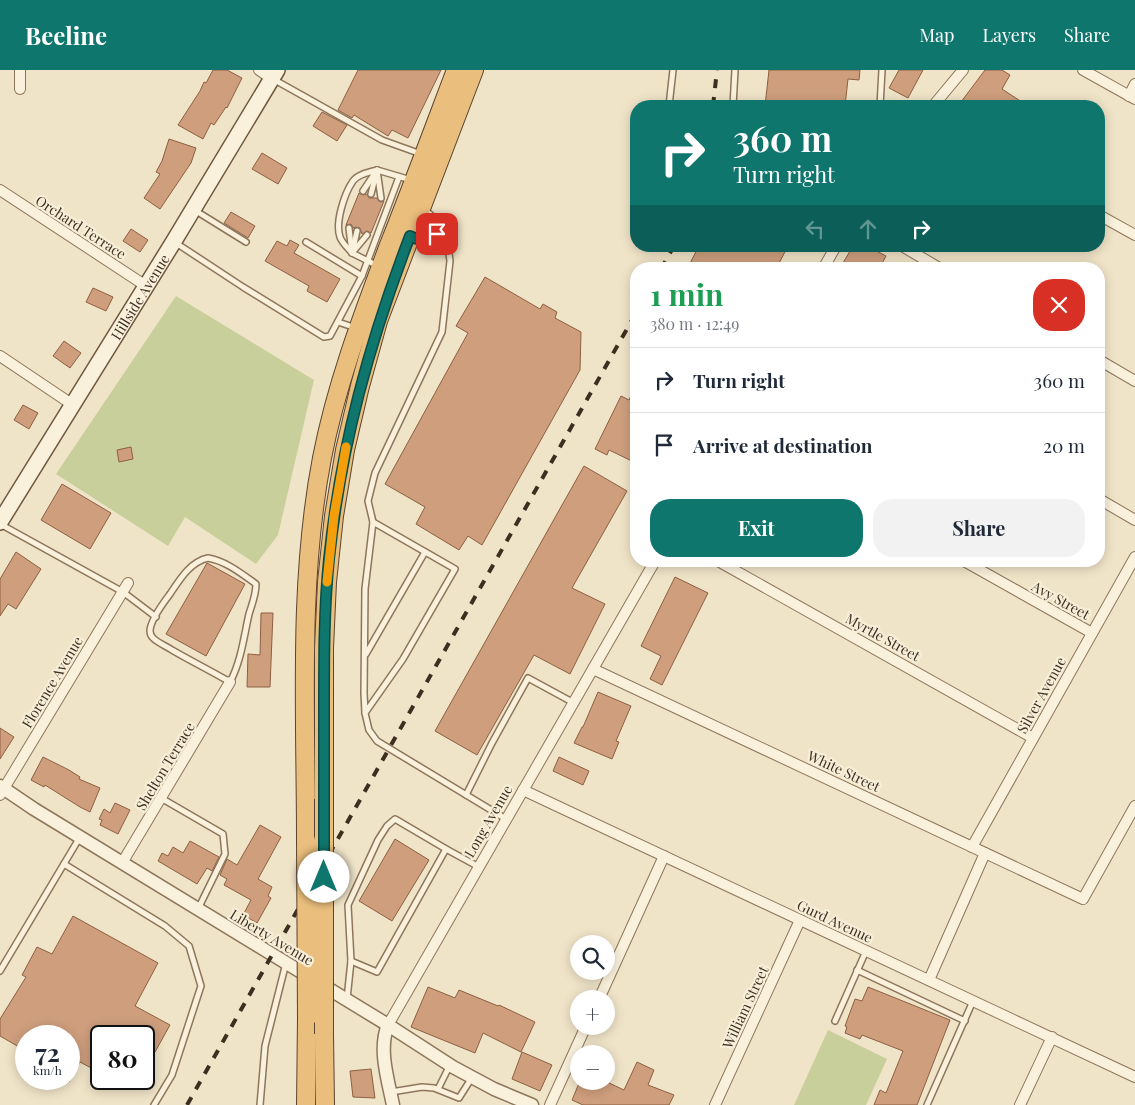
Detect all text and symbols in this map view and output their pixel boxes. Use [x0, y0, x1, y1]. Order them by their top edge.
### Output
text: Beeline [25, 19, 107, 51]
text: Map [919, 23, 954, 47]
text: Layers [982, 23, 1036, 47]
text: Share [1064, 23, 1110, 47]
text: 360 m [733, 114, 832, 161]
icon: right [650, 120, 715, 185]
text: Turn right [733, 159, 835, 189]
street label: Orchard Terrace [32, 191, 130, 263]
pin [416, 213, 458, 255]
icon: left [801, 215, 829, 243]
icon: ahead [854, 215, 882, 243]
icon: right [907, 215, 935, 243]
icon: arrive [423, 220, 451, 248]
street label: Hillside Avenue [106, 250, 173, 343]
text: 1 min [650, 274, 724, 314]
button: close [1033, 279, 1085, 331]
text: 380 m · 12:49 [650, 313, 739, 334]
icon: right [650, 366, 678, 394]
text: Turn right [693, 367, 785, 393]
text: 360 m [1034, 367, 1085, 393]
icon: arrive [650, 431, 678, 459]
text: Arrive at destination [693, 432, 873, 458]
text: 20 m [1043, 432, 1085, 458]
button: Exit [650, 499, 863, 557]
button: Share [873, 499, 1085, 557]
street label: Avy Street [1028, 576, 1094, 624]
street label: Myrtle Street [842, 609, 924, 666]
street label: Florence Avenue [17, 633, 87, 731]
street label: Silver Avenue [1012, 653, 1070, 737]
street label: Shelton Terrace [131, 718, 199, 814]
street label: White Street [804, 745, 884, 797]
street label: Long Avenue [460, 781, 516, 861]
position arrow [297, 850, 349, 902]
street label: Gurd Avenue [794, 895, 876, 947]
street label: Liberty Avenue [227, 905, 317, 969]
map controls [570, 935, 615, 1090]
button: search [570, 935, 615, 980]
street label: William Street [717, 962, 773, 1052]
button: + [570, 990, 615, 1035]
speed limit sign: 80 [90, 1025, 155, 1090]
text: 72 [35, 1035, 60, 1068]
button: − [570, 1045, 615, 1090]
text: km/h [33, 1062, 62, 1078]

